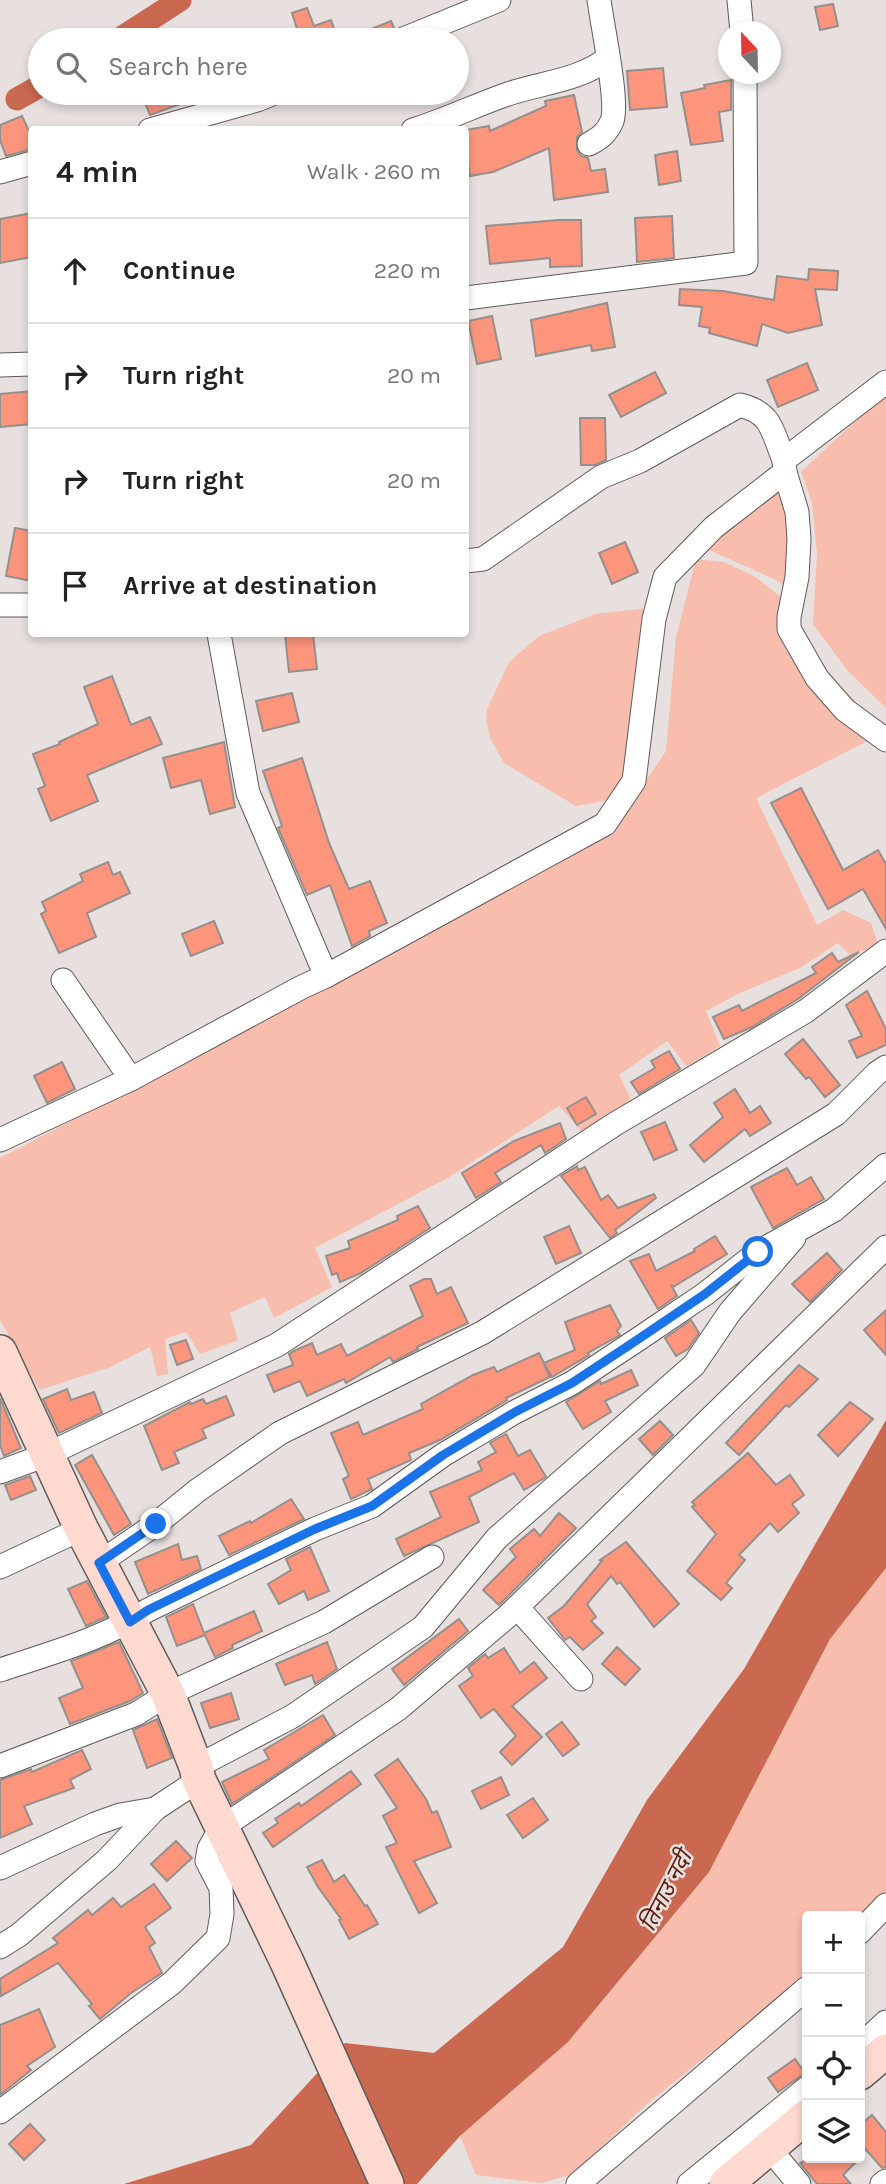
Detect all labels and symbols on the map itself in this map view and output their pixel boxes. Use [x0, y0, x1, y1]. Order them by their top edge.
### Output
north arrow [718, 21, 781, 84]
route start [742, 1236, 773, 1267]
route end [140, 1508, 171, 1539]
water label: तिनाउ नदी [634, 1843, 699, 1936]

